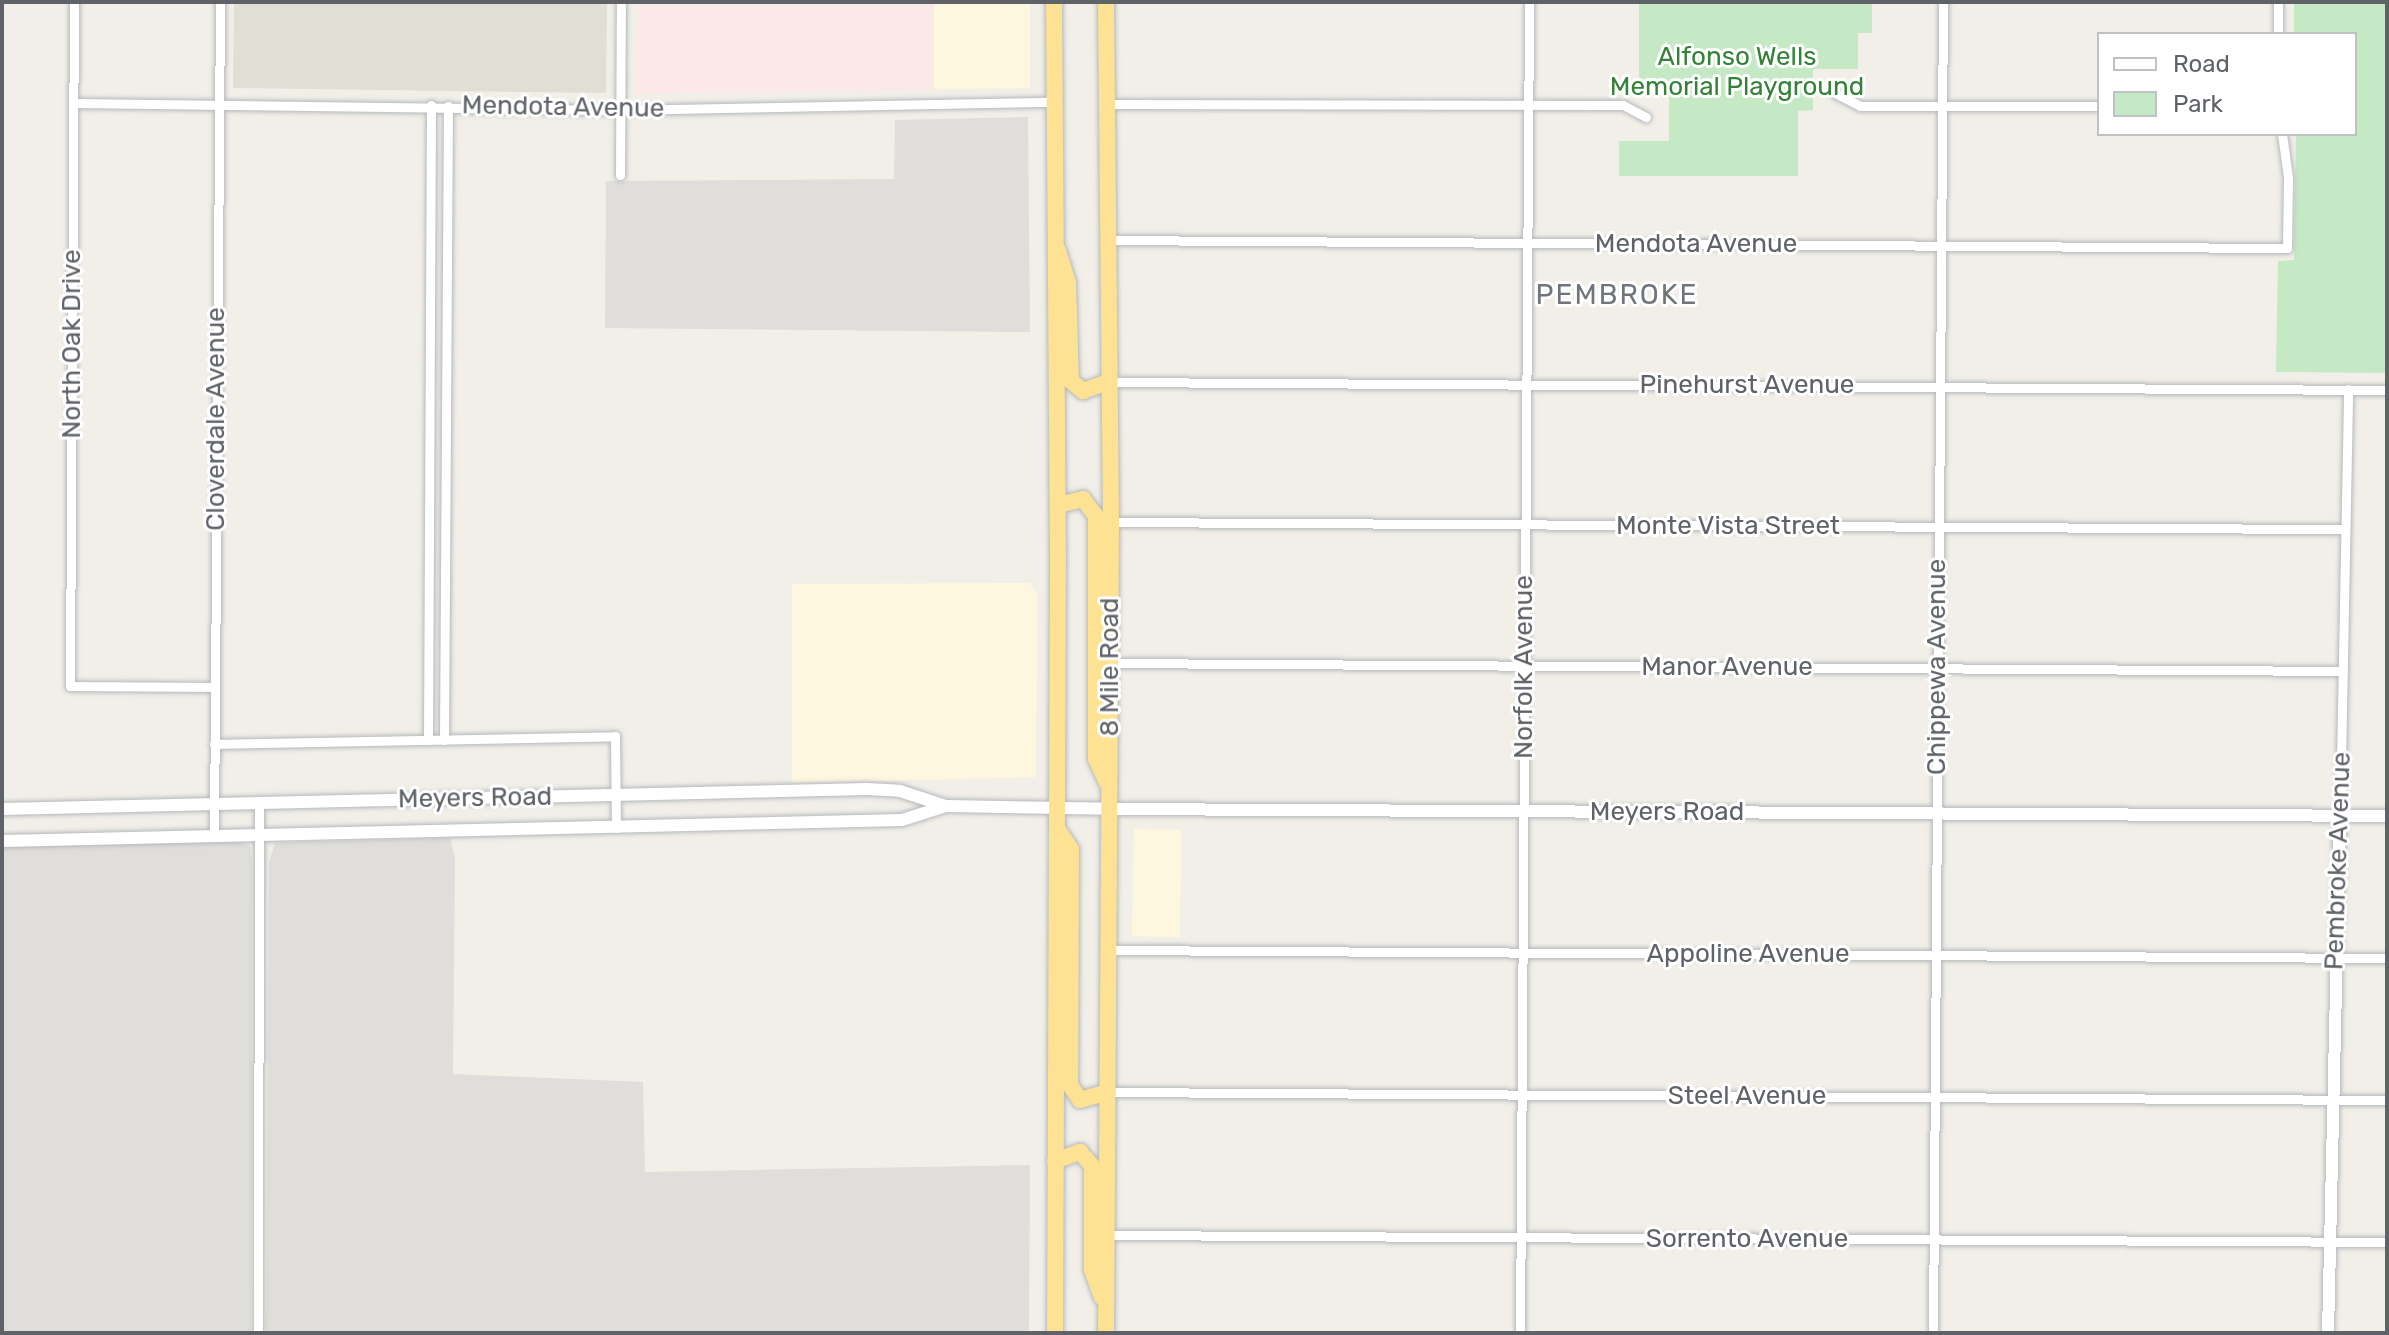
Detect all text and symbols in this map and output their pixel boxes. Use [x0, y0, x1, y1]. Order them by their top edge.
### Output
legend [2097, 32, 2357, 136]
park label: Alfonso Wells Memorial Playground [1610, 41, 1864, 102]
text: Road [2173, 50, 2230, 78]
street label: Mendota Avenue [461, 90, 665, 124]
text: Park [2173, 90, 2223, 118]
street label: Mendota Avenue [1594, 228, 1798, 260]
street label: North Oak Drive [56, 249, 88, 439]
district label: PEMBROKE [1536, 278, 1698, 312]
street label: Cloverdale Avenue [200, 307, 232, 531]
street label: Pinehurst Avenue [1639, 369, 1855, 401]
street label: Monte Vista Street [1616, 510, 1840, 542]
street label: Chippewa Avenue [1921, 559, 1953, 775]
street label: Norfolk Avenue [1508, 575, 1540, 759]
street label: 8 Mile Road [1094, 598, 1126, 736]
street label: Manor Avenue [1641, 651, 1813, 683]
street label: Pembroke Avenue [2319, 751, 2357, 971]
street label: Meyers Road [398, 781, 552, 815]
street label: Meyers Road [1590, 796, 1744, 828]
street label: Appoline Avenue [1646, 938, 1850, 970]
street label: Steel Avenue [1667, 1080, 1827, 1112]
street label: Sorrento Avenue [1645, 1223, 1849, 1255]

